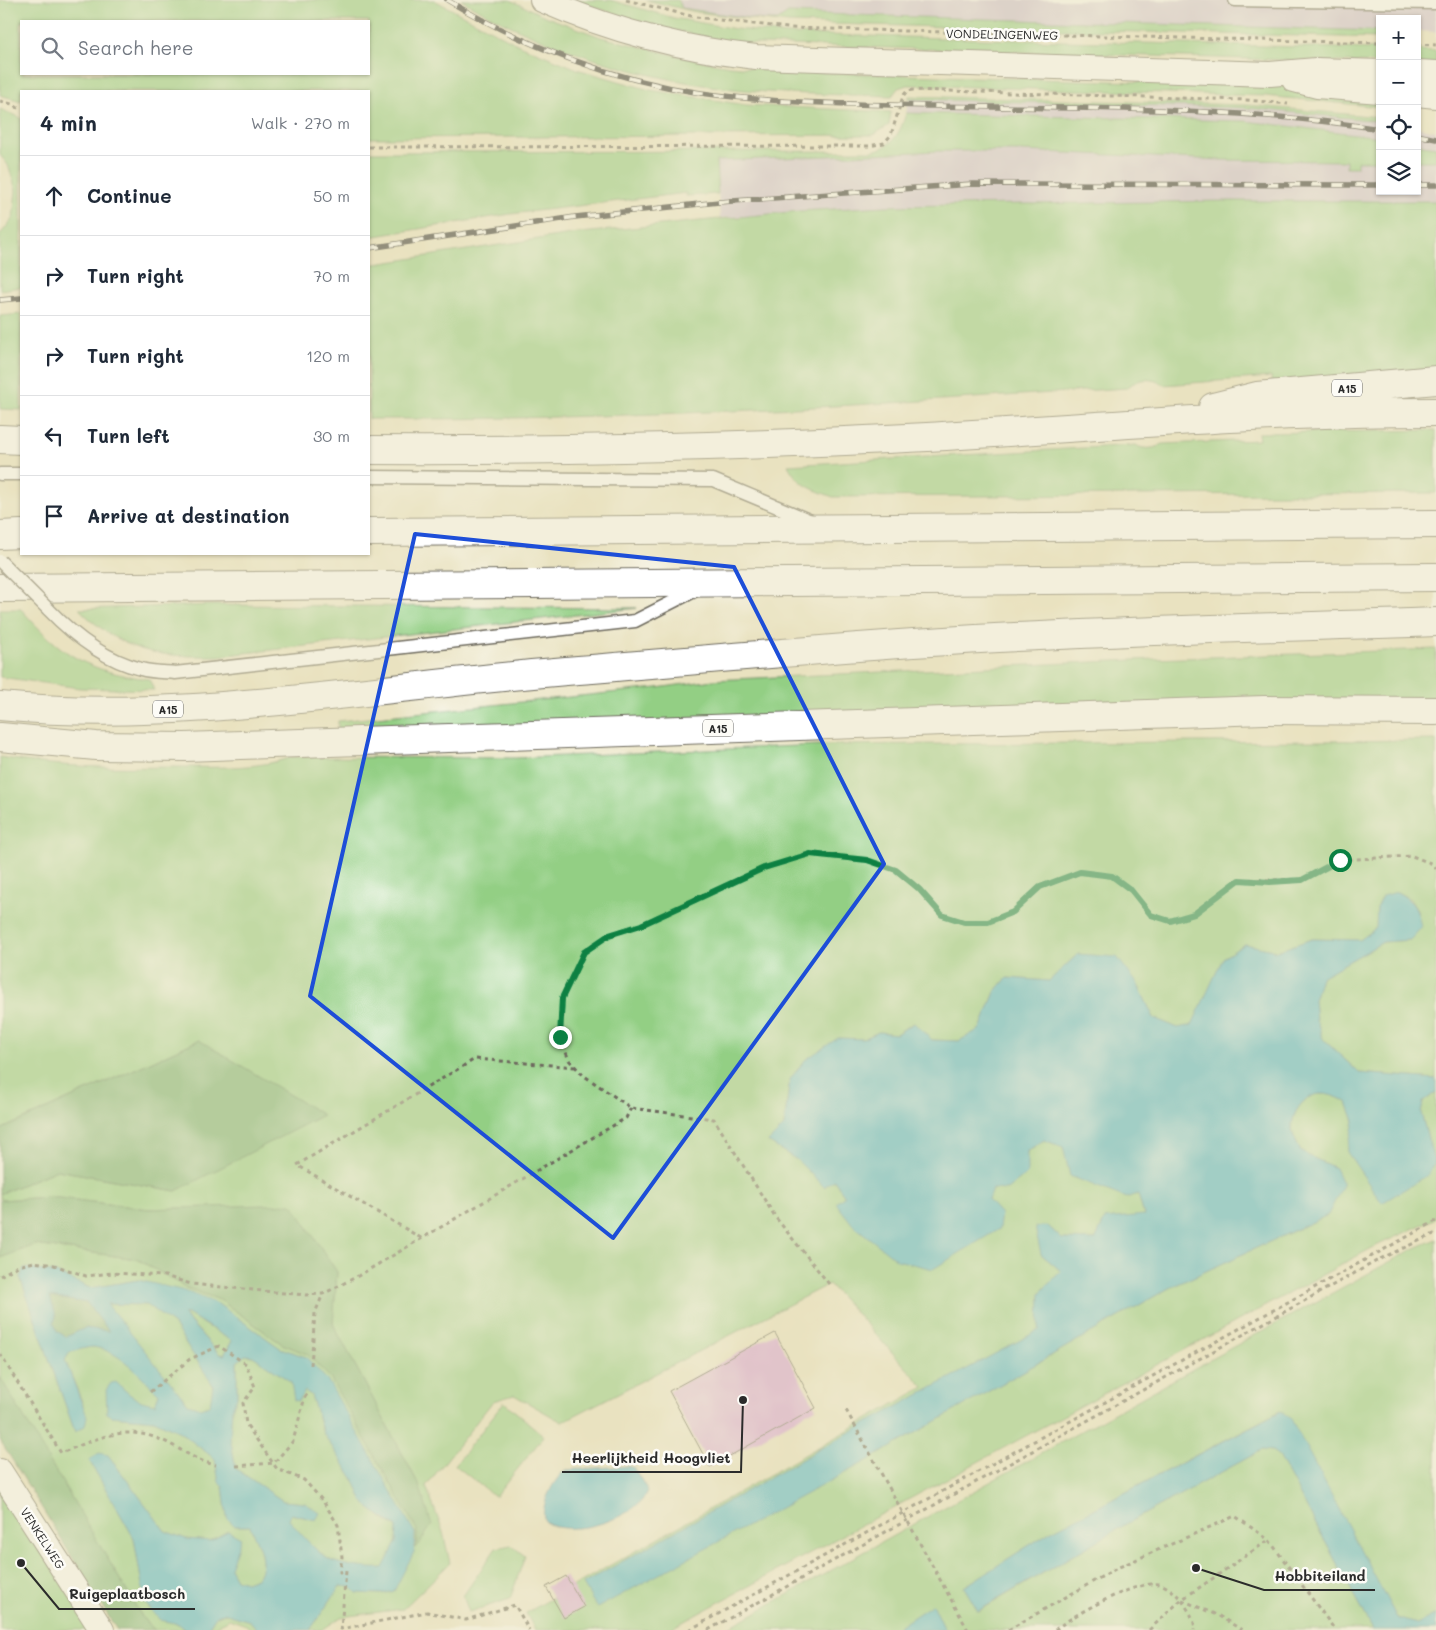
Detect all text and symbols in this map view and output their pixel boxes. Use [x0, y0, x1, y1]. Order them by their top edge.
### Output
map controls [1376, 15, 1421, 195]
button: + [1376, 15, 1421, 60]
search box [20, 20, 370, 75]
street label: VONDELINGENWEG [946, 25, 1059, 43]
icon: search [38, 34, 66, 62]
text: Search here [78, 35, 194, 60]
button: − [1376, 60, 1421, 105]
button: locate [1376, 105, 1421, 150]
text: 4 min [40, 109, 97, 136]
text: Walk · 270 m [251, 112, 350, 133]
button: layers [1376, 150, 1421, 195]
icon: ahead [40, 182, 68, 210]
text: Continue [87, 183, 172, 208]
text: 50 m [313, 185, 350, 206]
icon: right [40, 262, 68, 290]
text: Turn right [87, 263, 184, 288]
text: 70 m [313, 265, 350, 286]
icon: right [40, 342, 68, 370]
text: Turn right [87, 343, 184, 368]
text: 120 m [306, 345, 350, 366]
road number: A15 [1332, 379, 1362, 396]
icon: left [40, 422, 68, 450]
text: Turn left [87, 423, 170, 448]
text: 30 m [313, 425, 350, 446]
icon: arrive [40, 502, 68, 530]
text: Arrive at destination [87, 503, 290, 528]
road number: A15 [153, 701, 183, 718]
road number: A15 [703, 720, 733, 736]
route start [1329, 849, 1352, 872]
route end [549, 1026, 572, 1049]
callout: Heerlijkheid Hoogvliet [562, 1443, 741, 1472]
text: Heerlijkheid Hoogvliet [572, 1448, 730, 1467]
street label: VENKELWEG [17, 1504, 69, 1572]
callout: Hobbiteiland [1264, 1561, 1375, 1590]
text: Hobbiteiland [1275, 1566, 1366, 1585]
callout: Ruigeplaatbosch [59, 1580, 195, 1609]
text: Ruigeplaatbosch [69, 1584, 185, 1603]

